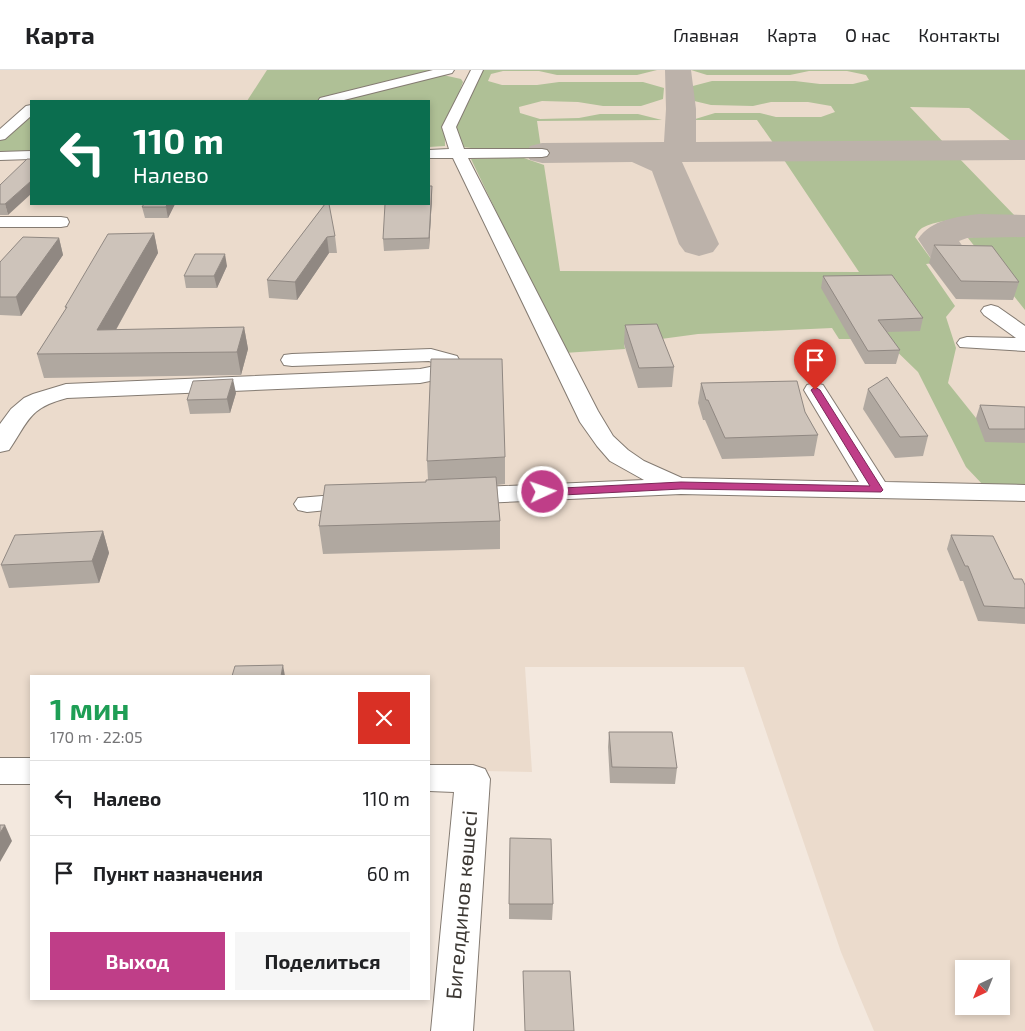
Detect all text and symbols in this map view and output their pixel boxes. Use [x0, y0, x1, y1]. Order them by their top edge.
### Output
text: Карта [25, 20, 95, 49]
text: Главная [673, 24, 739, 46]
text: Карта [767, 24, 817, 46]
text: О нас [845, 24, 890, 46]
text: Контакты [918, 24, 1000, 46]
text: 110 m [133, 119, 224, 161]
icon: left [50, 120, 115, 185]
text: Налево [133, 161, 209, 187]
pin [794, 339, 836, 390]
icon: arrive [801, 346, 829, 374]
position arrow [516, 465, 568, 517]
text: 1 мин [50, 690, 129, 726]
button: close [358, 692, 410, 744]
text: 170 m · 22:05 [50, 727, 143, 746]
icon: left [50, 784, 78, 812]
text: Налево [93, 787, 161, 810]
text: 110 m [363, 787, 410, 810]
street label: Бигелдинов көшесі [440, 809, 481, 1000]
icon: arrive [50, 859, 78, 887]
text: Пункт назначения [93, 862, 263, 885]
text: 60 m [367, 862, 410, 885]
button: Выход [50, 932, 225, 990]
button: Поделиться [235, 932, 410, 990]
north arrow [955, 960, 1010, 1015]
map controls [955, 960, 1010, 1015]

